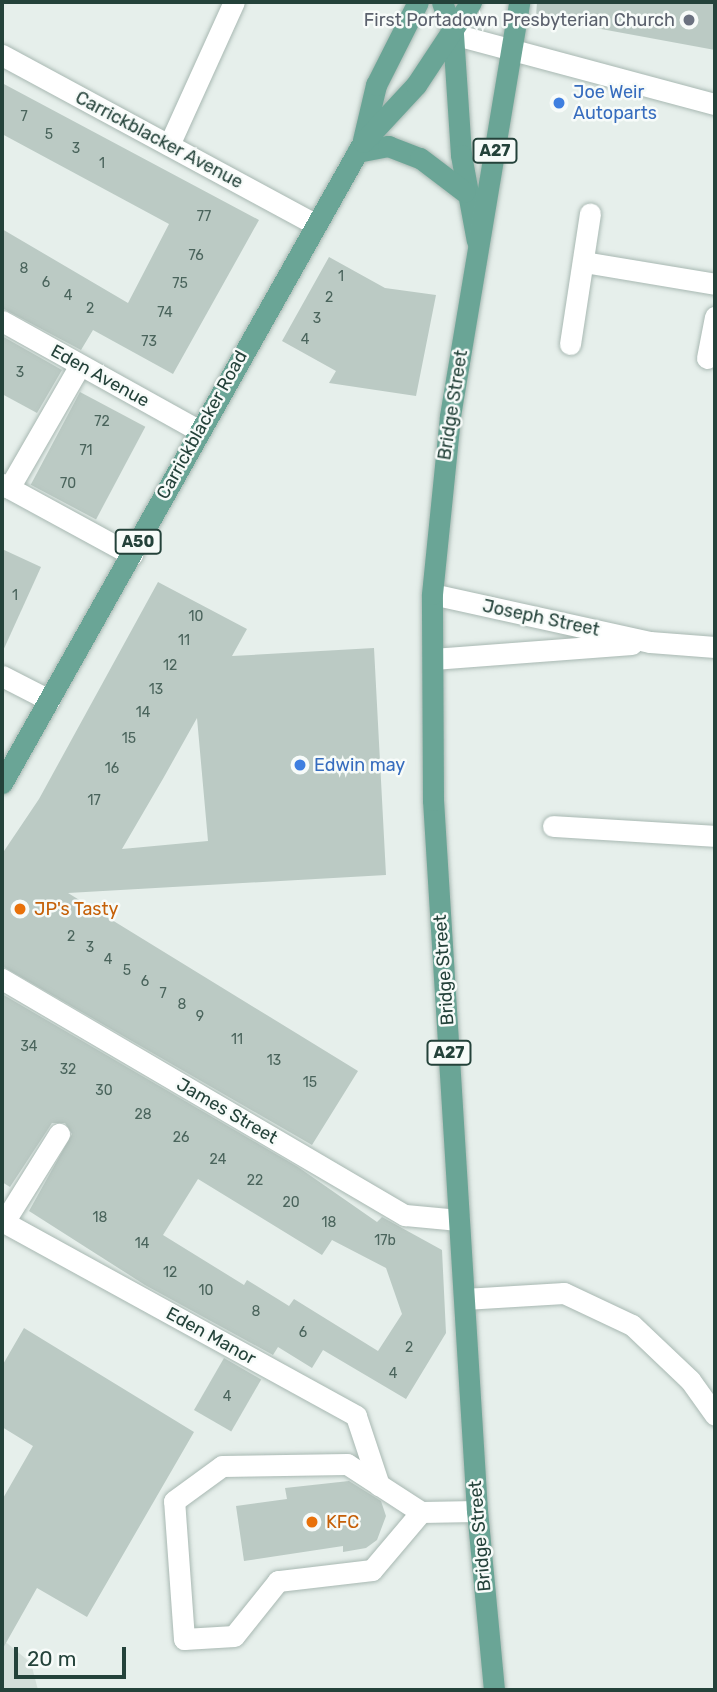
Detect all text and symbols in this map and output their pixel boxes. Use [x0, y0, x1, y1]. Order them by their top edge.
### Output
place label: First Portadown Presbyterian Church [364, 9, 675, 31]
marker: First Portadown Presbyterian Church [681, 12, 697, 28]
place label: Joe Weir Autoparts [573, 82, 657, 124]
street label: Carrickblacker Avenue [71, 86, 247, 194]
marker: Joe Weir Autoparts [551, 95, 567, 111]
house number: 7 [20, 109, 28, 125]
house number: 5 [45, 127, 53, 143]
road number: A27 [472, 139, 518, 164]
house number: 3 [72, 141, 80, 157]
house number: 1 [99, 156, 105, 172]
house number: 77 [197, 209, 211, 225]
house number: 76 [188, 248, 204, 264]
house number: 8 [20, 261, 28, 277]
house number: 1 [338, 269, 344, 285]
house number: 6 [42, 275, 50, 291]
house number: 75 [172, 276, 188, 292]
house number: 4 [64, 288, 72, 304]
house number: 2 [325, 290, 333, 306]
house number: 2 [86, 301, 94, 317]
house number: 74 [157, 305, 173, 321]
house number: 3 [313, 311, 321, 327]
house number: 4 [301, 332, 309, 348]
house number: 73 [141, 334, 157, 350]
street label: Eden Avenue [47, 340, 153, 412]
street label: Carrickblacker Road [152, 347, 252, 503]
street label: Bridge Street [434, 348, 472, 462]
house number: 3 [16, 365, 24, 381]
house number: 72 [94, 414, 110, 430]
house number: 71 [79, 443, 93, 459]
house number: 70 [60, 476, 76, 492]
road number: A50 [114, 530, 162, 554]
house number: 1 [12, 588, 18, 604]
street label: Joseph Street [480, 595, 602, 641]
house number: 10 [189, 609, 203, 625]
house number: 11 [178, 633, 190, 649]
house number: 12 [163, 658, 177, 674]
house number: 13 [149, 682, 163, 698]
house number: 14 [136, 705, 150, 721]
house number: 15 [122, 731, 136, 747]
place label: Edwin may [314, 754, 405, 776]
marker: Edwin may [292, 757, 308, 773]
house number: 16 [105, 761, 119, 777]
house number: 17 [87, 793, 101, 809]
place label: JP's Tasty [34, 898, 119, 920]
marker: JP's Tasty [12, 901, 28, 917]
street label: Bridge Street [429, 914, 459, 1026]
house number: 2 [67, 929, 75, 945]
house number: 3 [86, 940, 94, 956]
house number: 4 [104, 952, 112, 968]
house number: 5 [123, 963, 131, 979]
house number: 6 [141, 974, 149, 990]
house number: 7 [159, 986, 167, 1002]
house number: 8 [178, 997, 186, 1013]
house number: 9 [196, 1009, 204, 1025]
house number: 11 [231, 1032, 243, 1048]
house number: 34 [20, 1039, 38, 1055]
road number: A27 [426, 1040, 472, 1065]
house number: 13 [267, 1053, 281, 1069]
house number: 32 [60, 1062, 76, 1078]
street label: James Street [173, 1073, 281, 1149]
house number: 15 [303, 1075, 317, 1091]
house number: 30 [95, 1083, 113, 1099]
house number: 28 [134, 1107, 152, 1123]
house number: 26 [173, 1130, 189, 1146]
house number: 24 [210, 1152, 226, 1168]
house number: 22 [247, 1173, 263, 1189]
house number: 20 [282, 1195, 300, 1211]
house number: 18 [93, 1210, 107, 1226]
house number: 18 [322, 1215, 336, 1231]
house number: 17b [374, 1233, 396, 1249]
house number: 14 [135, 1236, 149, 1252]
house number: 12 [163, 1265, 177, 1281]
house number: 10 [199, 1283, 213, 1299]
street label: Eden Manor [162, 1303, 260, 1369]
house number: 8 [252, 1304, 260, 1320]
house number: 6 [299, 1325, 307, 1341]
house number: 2 [405, 1340, 413, 1356]
house number: 4 [389, 1366, 397, 1382]
house number: 4 [223, 1389, 231, 1405]
street label: Bridge Street [464, 1480, 496, 1592]
place label: KFC [326, 1511, 359, 1533]
marker: KFC [304, 1514, 320, 1530]
scale bar [18, 1632, 130, 1676]
text: 20 m [27, 1646, 76, 1671]

